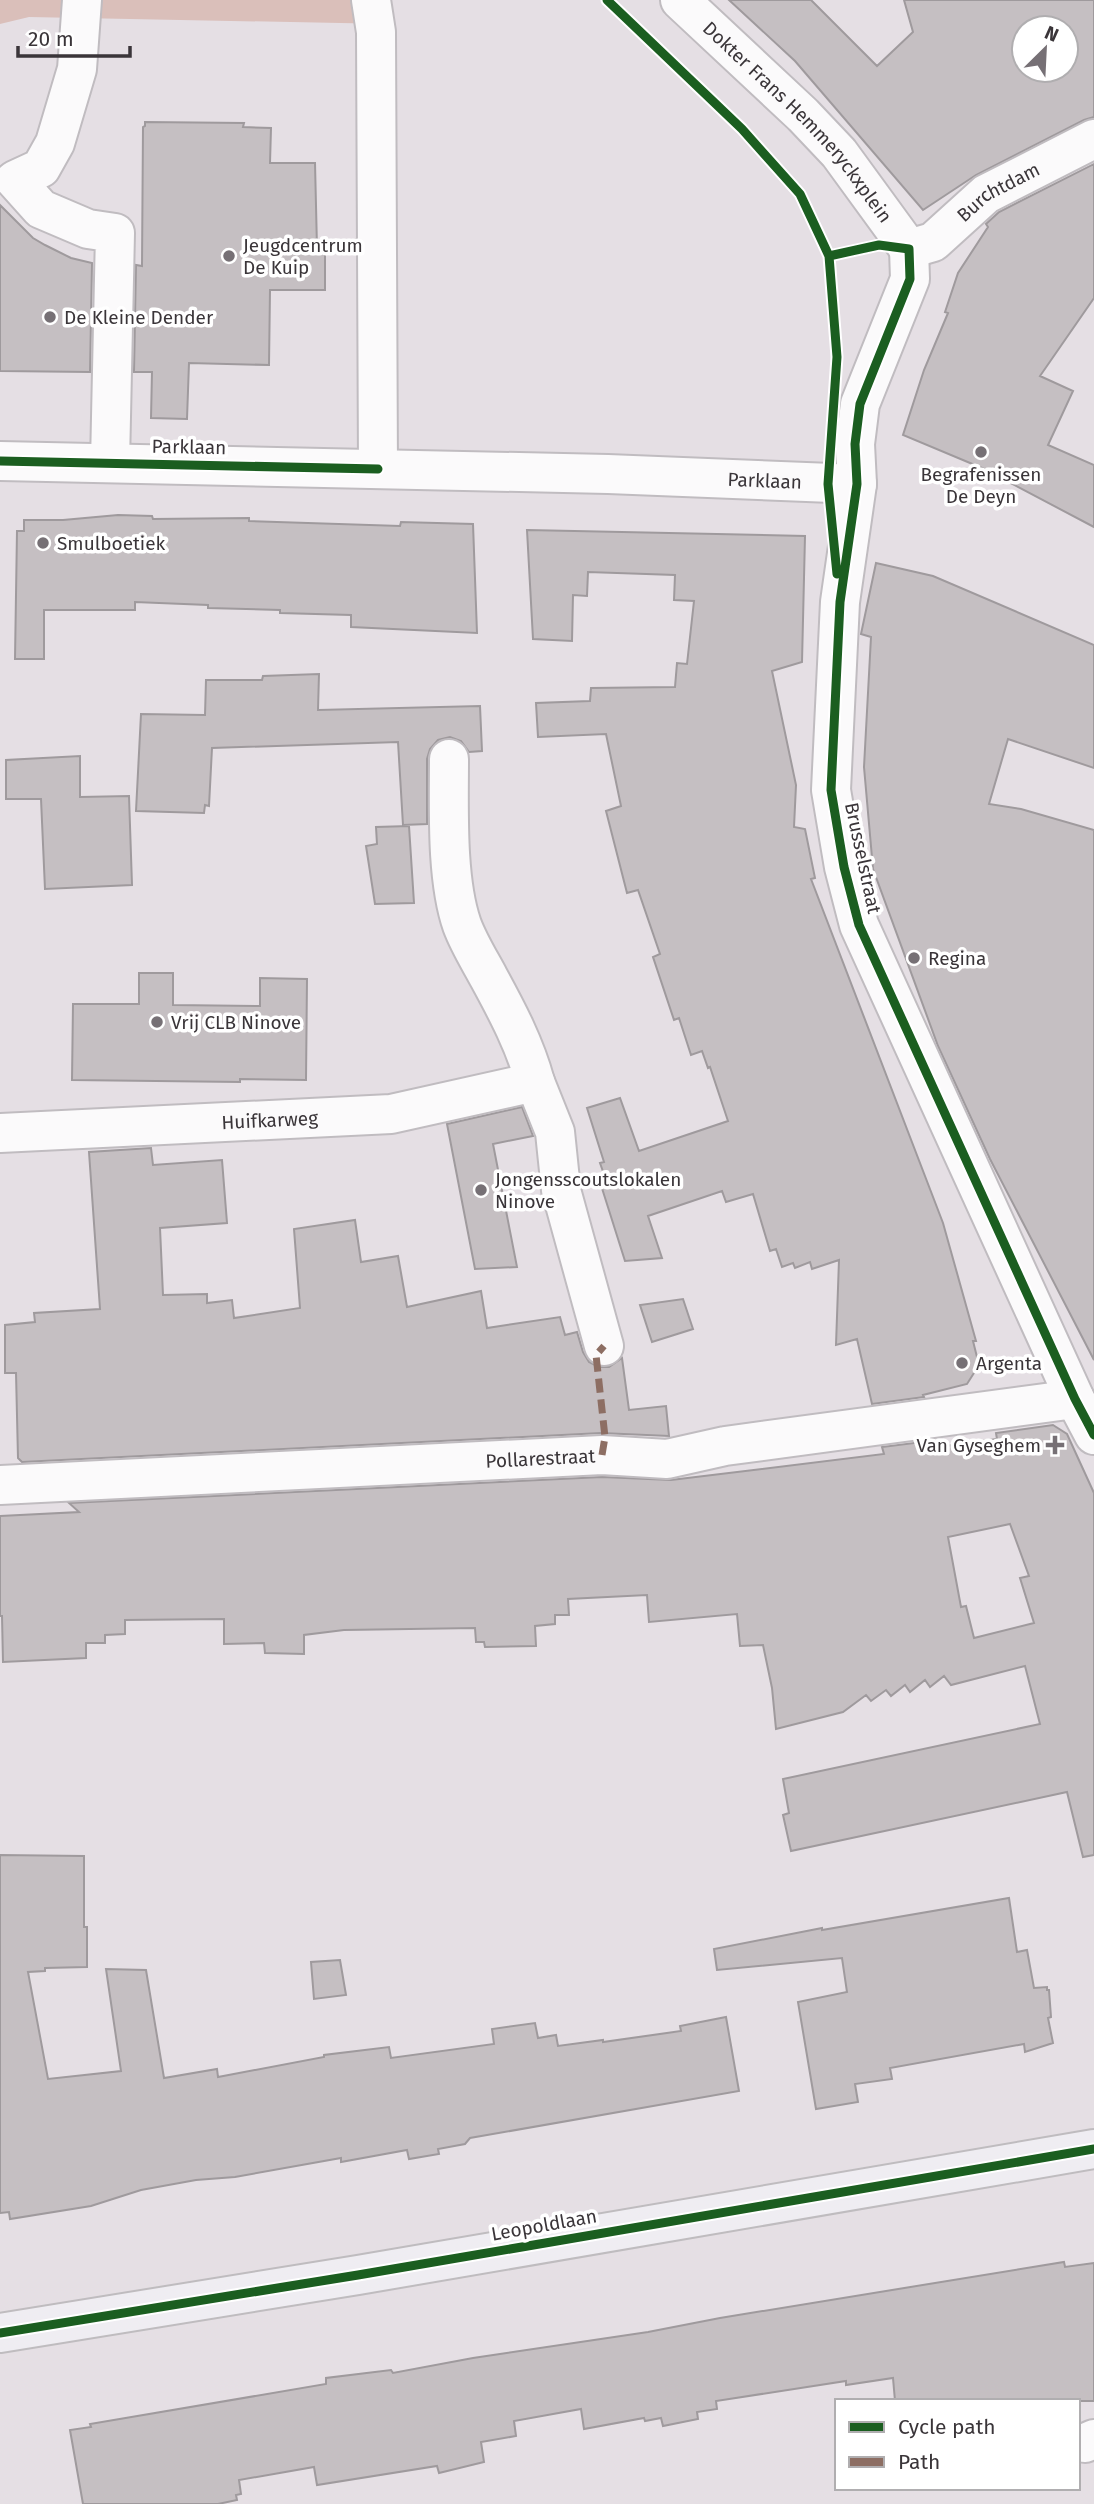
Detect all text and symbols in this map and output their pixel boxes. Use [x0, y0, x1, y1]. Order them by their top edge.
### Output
scale bar [18, 14, 130, 58]
north arrow [1010, 14, 1080, 84]
street label: Dokter Frans Hemmeryckxplein [699, 16, 897, 227]
text: N [1041, 21, 1062, 47]
text: 20 m [28, 26, 74, 52]
street label: Burchtdam [952, 157, 1043, 226]
place label: Jeugdcentrum De Kuip [243, 234, 363, 279]
marker: Jeugdcentrum De Kuip [221, 248, 237, 264]
place label: De Kleine Dender [64, 306, 214, 329]
marker: De Kleine Dender [42, 309, 58, 325]
street label: Parklaan [152, 435, 226, 459]
marker: Begrafenissen De Deyn [973, 444, 989, 460]
place label: Begrafenissen De Deyn [921, 463, 1041, 508]
street label: Parklaan [727, 467, 802, 493]
place label: Smulboetiek [57, 532, 166, 555]
marker: Smulboetiek [35, 535, 51, 551]
street label: Brusselstraat [840, 800, 886, 916]
place label: Regina [928, 947, 986, 970]
marker: Regina [906, 950, 922, 966]
place label: Vrij CLB Ninove [171, 1011, 301, 1034]
marker: Vrij CLB Ninove [149, 1014, 165, 1030]
street label: Huifkarweg [221, 1106, 319, 1134]
place label: Jongensscoutslokalen Ninove [495, 1168, 681, 1213]
marker: Jongensscoutslokalen Ninove [473, 1182, 489, 1198]
place label: Argenta [976, 1352, 1042, 1375]
marker: Argenta [954, 1355, 970, 1371]
place label: Van Gyseghem [917, 1434, 1041, 1457]
marker: Van Gyseghem [1047, 1437, 1063, 1453]
street label: Pollarestraat [485, 1444, 596, 1472]
street label: Leopoldlaan [489, 2204, 599, 2246]
legend [835, 2399, 1080, 2490]
text: Cycle path [898, 2414, 996, 2440]
text: Path [898, 2449, 940, 2475]

